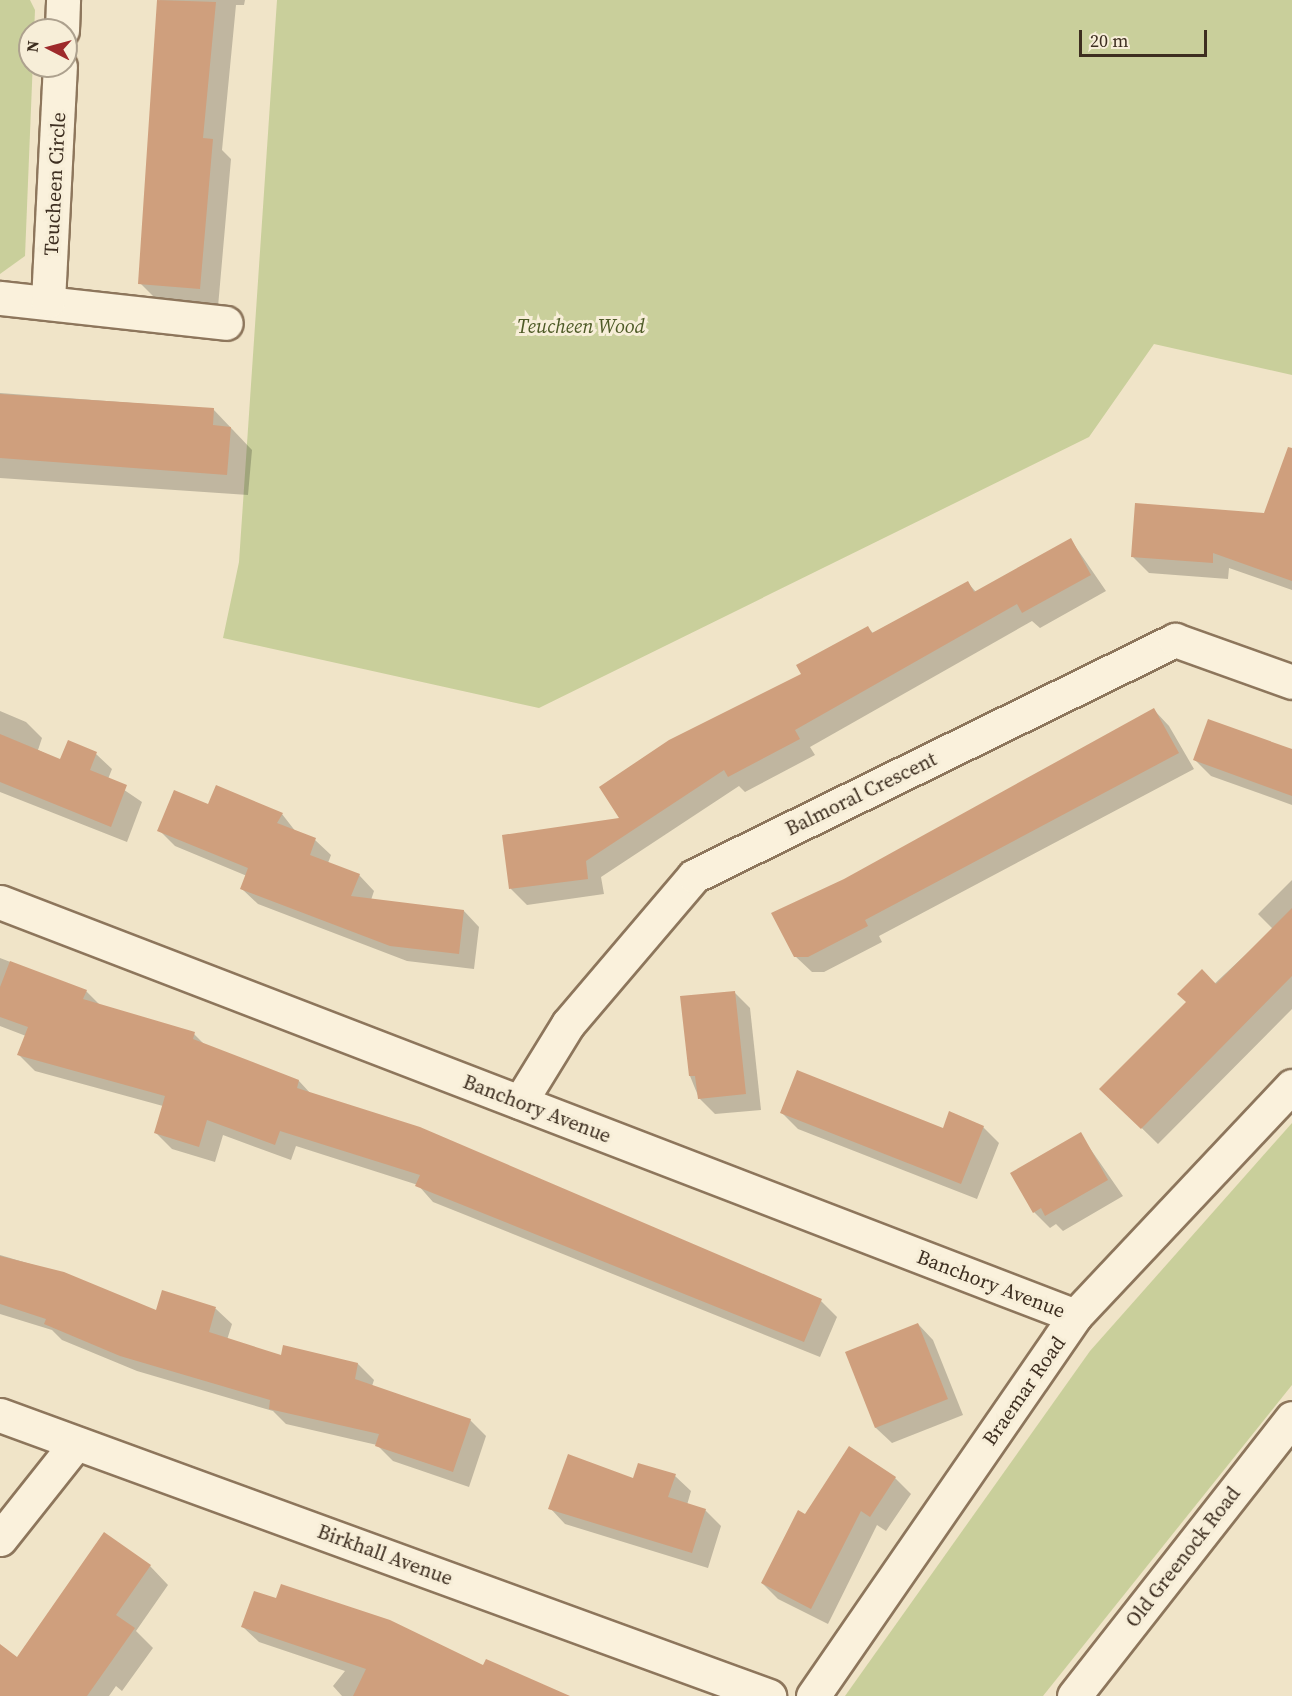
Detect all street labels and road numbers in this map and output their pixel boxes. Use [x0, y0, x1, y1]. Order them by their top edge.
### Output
street label: Teucheen Circle [39, 112, 71, 256]
street label: Balmoral Crescent [782, 747, 940, 841]
street label: Banchory Avenue [460, 1070, 614, 1148]
street label: Banchory Avenue [914, 1245, 1068, 1323]
street label: Braemar Road [978, 1332, 1070, 1450]
street label: Old Greenock Road [1121, 1482, 1245, 1632]
street label: Birkhall Avenue [314, 1519, 456, 1591]

